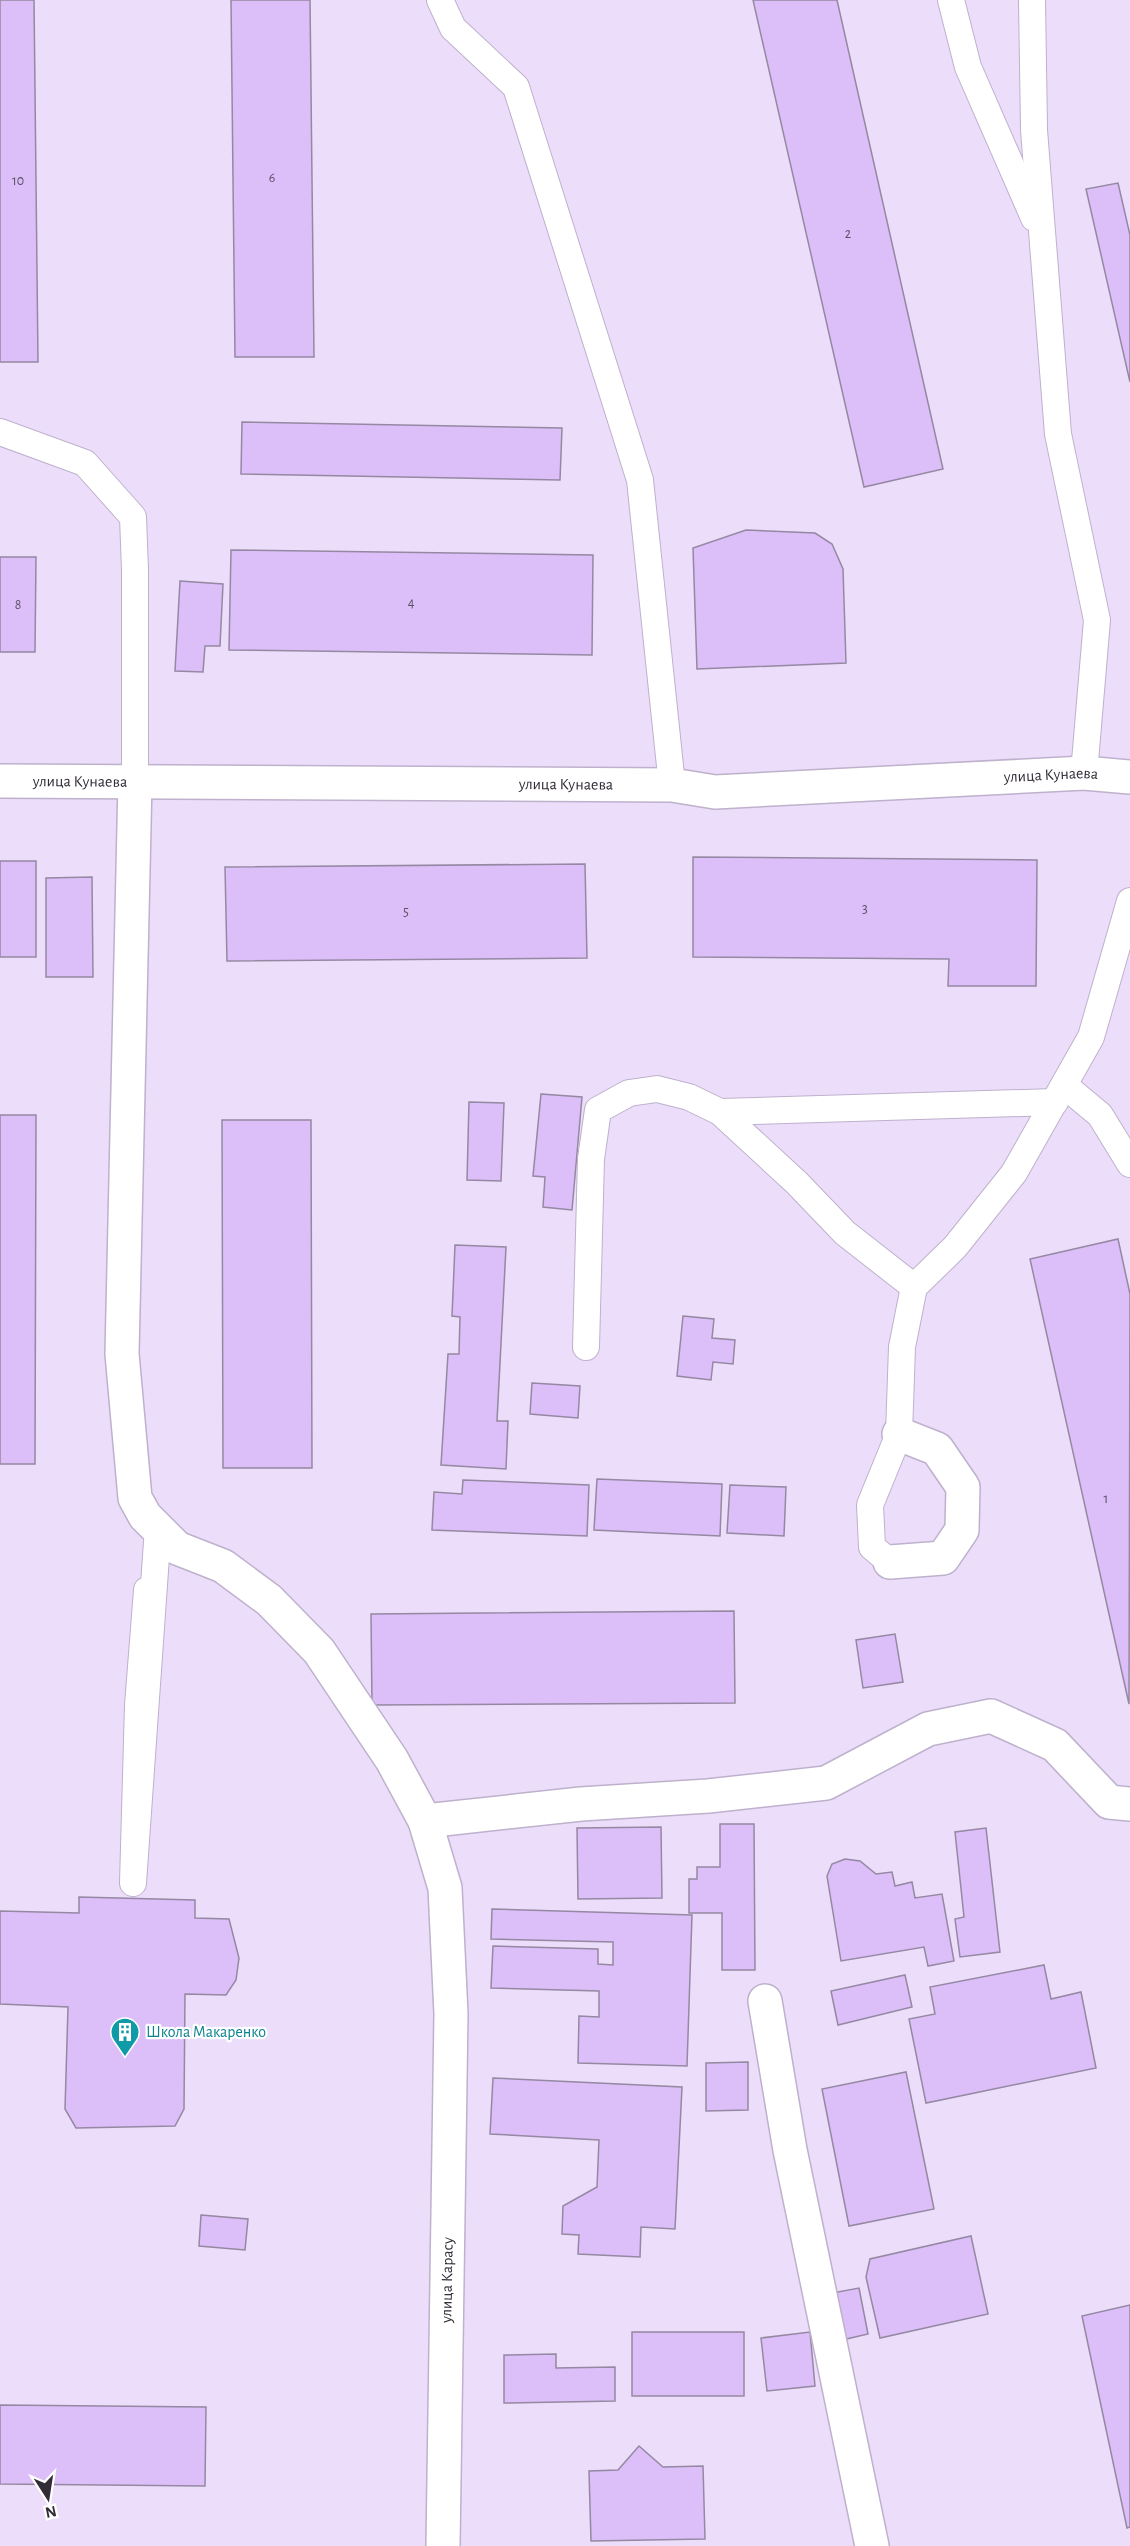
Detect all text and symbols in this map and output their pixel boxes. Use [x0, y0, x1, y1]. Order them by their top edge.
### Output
house number: 6 [269, 171, 275, 185]
house number: 10 [12, 174, 24, 188]
house number: 2 [845, 227, 851, 241]
house number: 4 [408, 596, 415, 610]
house number: 8 [15, 598, 21, 612]
street label: улица Кунаева [1002, 765, 1099, 786]
street label: улица Кунаева [32, 773, 127, 791]
street label: улица Кунаева [518, 776, 613, 793]
house number: 3 [862, 902, 868, 916]
house number: 5 [403, 905, 409, 919]
house number: 1 [1104, 1492, 1108, 1506]
building icon: Школа Макаренко [109, 2016, 141, 2058]
place label: Школа Макаренко [146, 2024, 266, 2040]
street label: улица Карасу [438, 2237, 457, 2324]
north arrow [18, 2468, 78, 2528]
text: N [44, 2503, 58, 2521]

